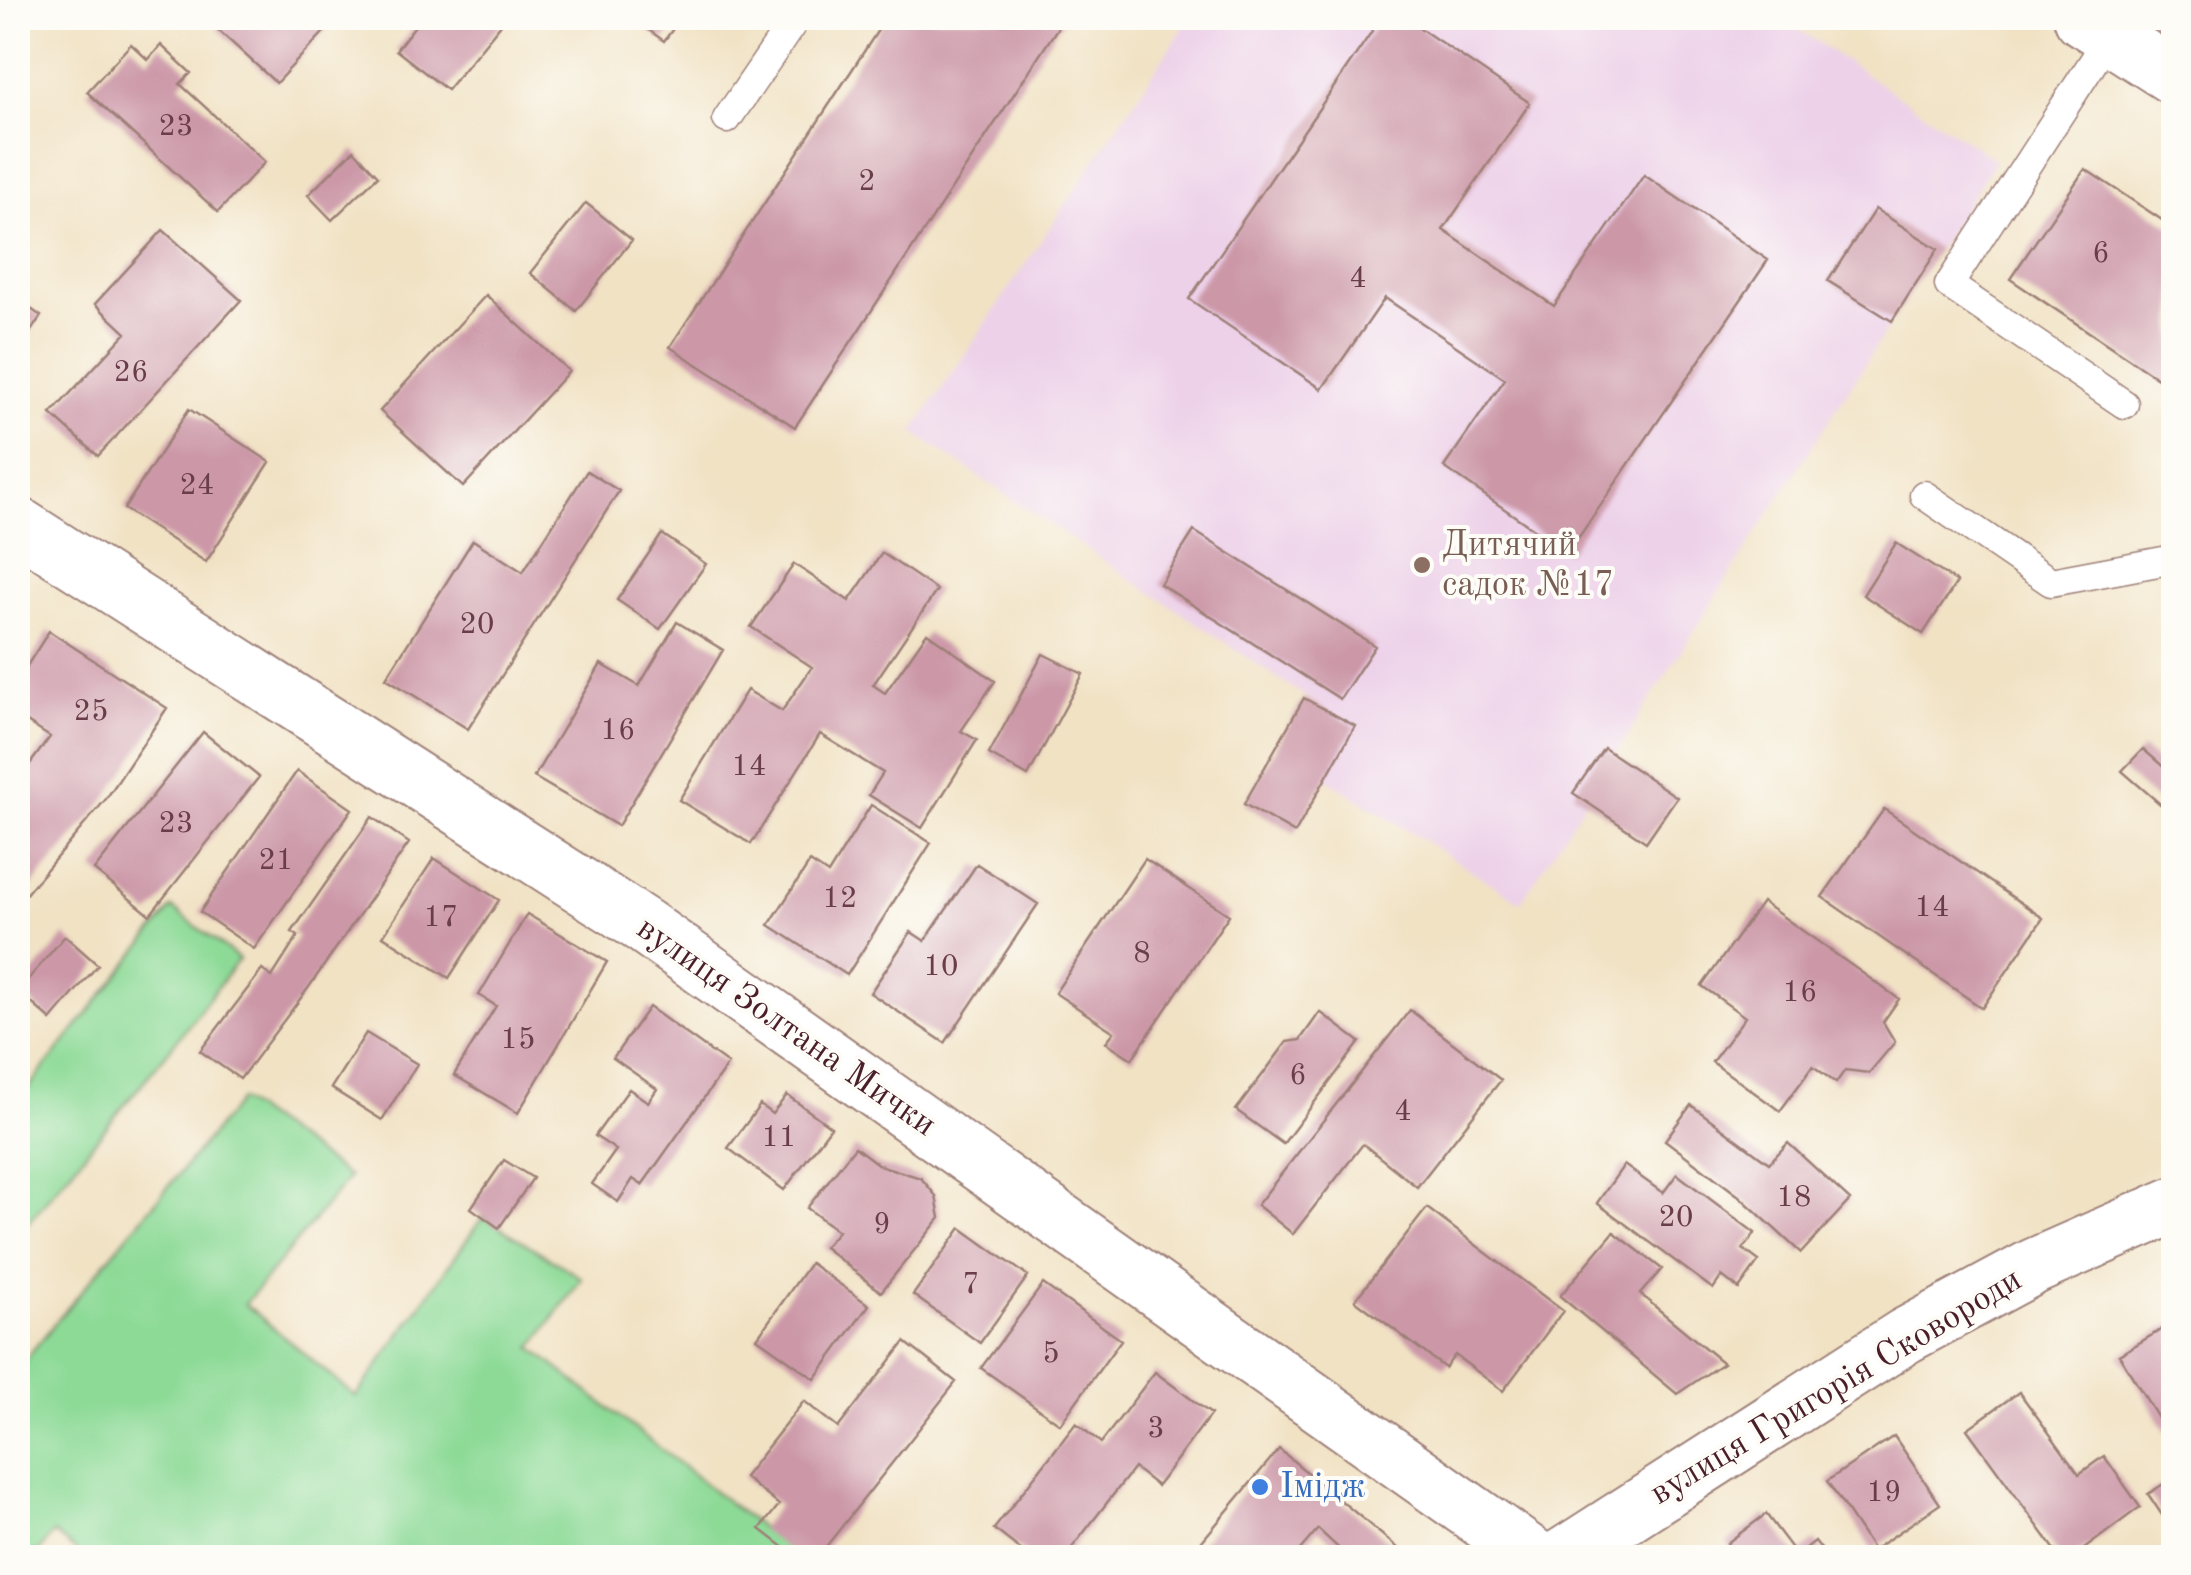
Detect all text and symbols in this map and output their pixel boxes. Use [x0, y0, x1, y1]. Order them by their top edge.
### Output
house number: 23 [159, 112, 193, 142]
house number: 2 [858, 167, 876, 197]
house number: 6 [2092, 239, 2110, 269]
house number: 4 [1349, 264, 1367, 294]
house number: 26 [114, 358, 148, 388]
house number: 24 [180, 471, 214, 501]
place label: Дитячий садок №17 [1442, 528, 1614, 603]
marker: Дитячий садок №17 [1411, 554, 1433, 576]
house number: 20 [460, 610, 494, 640]
house number: 25 [74, 697, 108, 727]
house number: 16 [601, 716, 635, 746]
house number: 14 [732, 752, 766, 782]
house number: 23 [159, 809, 193, 839]
house number: 21 [259, 846, 293, 876]
house number: 12 [823, 884, 857, 914]
house number: 14 [1915, 893, 1949, 923]
house number: 17 [424, 903, 458, 933]
street label: вулиця Золтана Мички [630, 911, 942, 1143]
house number: 8 [1133, 939, 1151, 969]
house number: 10 [924, 952, 958, 982]
house number: 16 [1783, 978, 1817, 1008]
house number: 15 [501, 1025, 535, 1055]
house number: 6 [1289, 1061, 1307, 1091]
house number: 4 [1394, 1097, 1412, 1127]
house number: 11 [762, 1123, 796, 1153]
house number: 18 [1777, 1183, 1811, 1213]
house number: 20 [1659, 1203, 1693, 1233]
house number: 9 [873, 1210, 891, 1240]
street label: вулиця Григорія Сковороди [1644, 1262, 2028, 1512]
house number: 7 [962, 1270, 980, 1300]
house number: 5 [1042, 1339, 1060, 1369]
house number: 3 [1147, 1414, 1165, 1444]
place label: Імідж [1280, 1470, 1366, 1505]
marker: Імідж [1249, 1476, 1271, 1498]
house number: 19 [1867, 1478, 1901, 1508]

